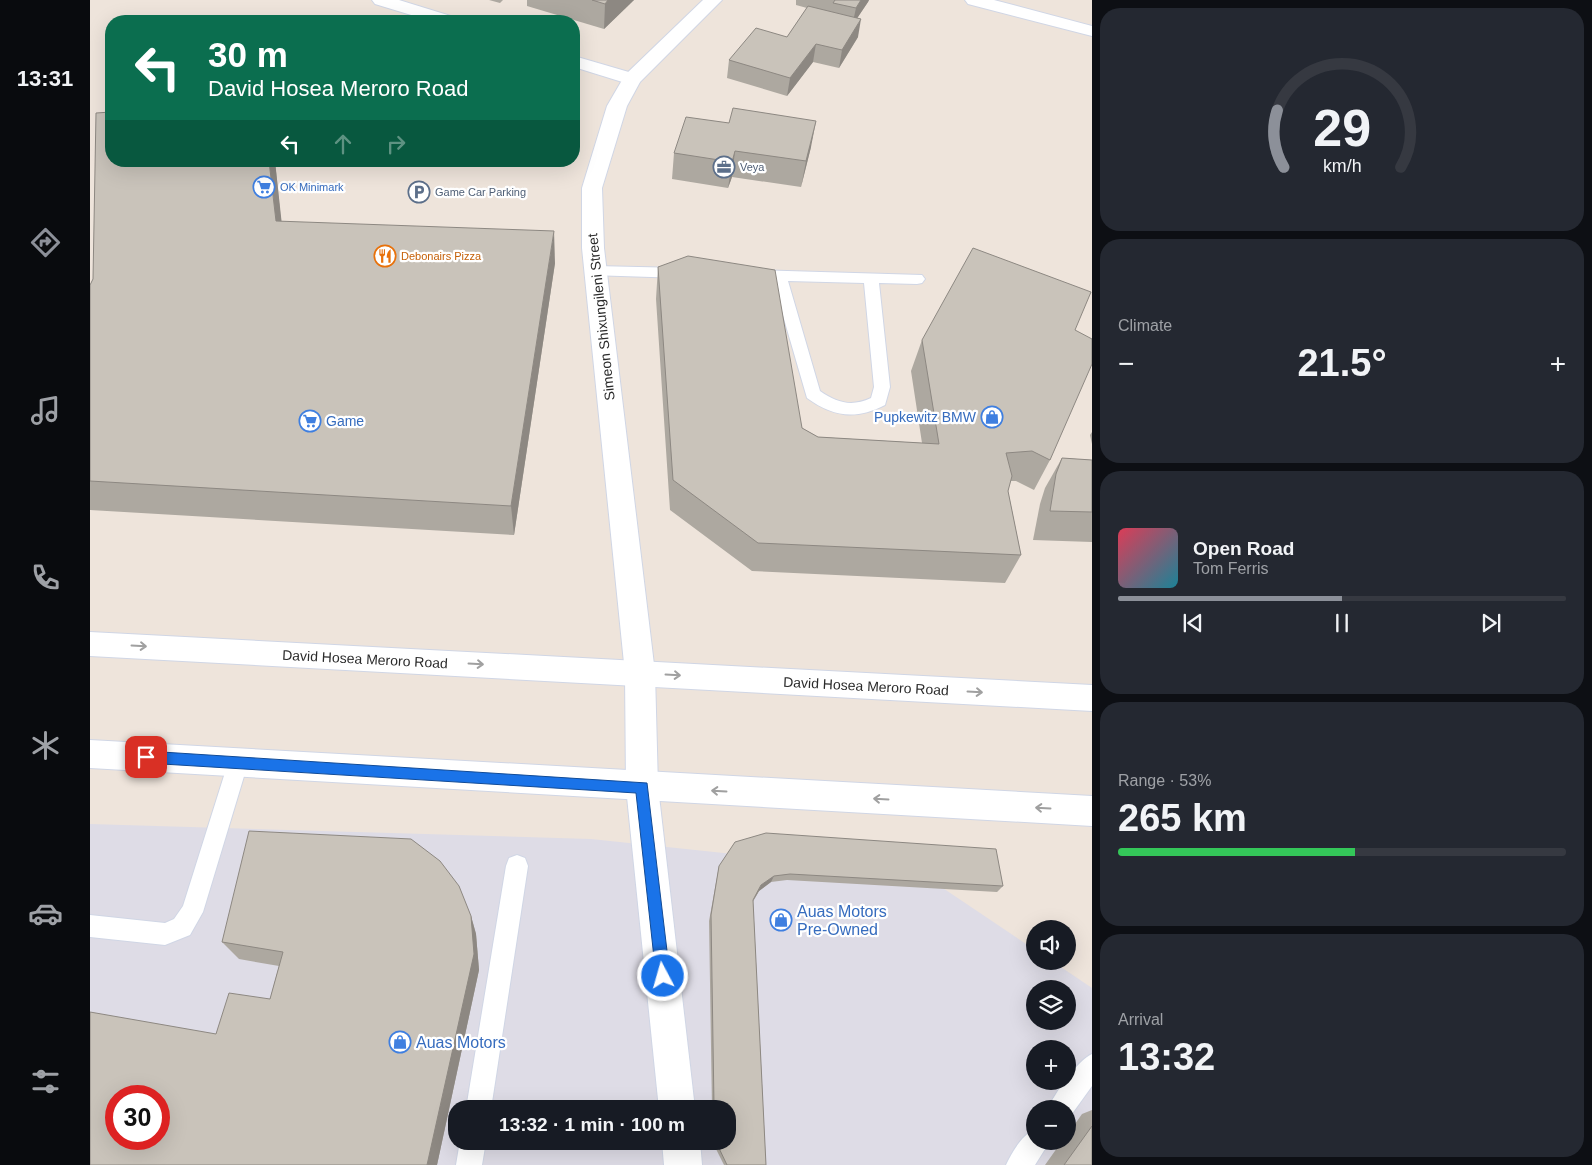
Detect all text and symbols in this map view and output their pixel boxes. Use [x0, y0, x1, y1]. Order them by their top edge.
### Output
icon: left [125, 35, 190, 100]
text: 30 m [208, 35, 288, 74]
text: 13:31 [17, 66, 73, 91]
text: David Hosea Meroro Road [208, 76, 468, 101]
text: 29 [1313, 99, 1371, 157]
icon: left [276, 130, 304, 158]
icon: ahead [329, 130, 357, 158]
icon: right [382, 130, 410, 158]
office icon: Veya [712, 155, 736, 179]
text: km/h [1323, 156, 1361, 176]
place label: Veya [740, 161, 765, 173]
supermarket icon: OK Minimark [252, 175, 276, 199]
parking icon: Game Car Parking [407, 180, 431, 204]
place label: OK Minimark [280, 181, 344, 193]
place label: Game Car Parking [435, 186, 526, 198]
icon: directions [28, 225, 63, 260]
street label: Simeon Shixungileni Street [584, 232, 618, 401]
restaurant icon: Debonairs Pizza [373, 244, 397, 268]
place label: Debonairs Pizza [401, 250, 482, 262]
text: Climate [1118, 317, 1172, 334]
text: 21.5° [1297, 342, 1387, 384]
text: − [1118, 348, 1134, 379]
text: + [1550, 348, 1566, 379]
icon: music [28, 393, 63, 428]
shop icon: Pupkewitz BMW [980, 405, 1004, 429]
supermarket icon: Game [298, 409, 322, 433]
place label: Pupkewitz BMW [874, 409, 977, 425]
place label: Game [326, 413, 364, 429]
text: Open Road [1193, 538, 1294, 559]
icon: phone [28, 560, 63, 595]
text: Tom Ferris [1193, 560, 1269, 577]
icon: previous [1179, 609, 1207, 637]
icon: pause [1328, 609, 1356, 637]
icon: next [1477, 609, 1505, 637]
one-way arrow [130, 642, 146, 651]
street label: David Hosea Meroro Road [282, 647, 448, 671]
one-way arrow [467, 660, 483, 669]
one-way arrow [665, 671, 681, 680]
street label: David Hosea Meroro Road [783, 674, 949, 698]
one-way arrow [967, 687, 983, 696]
icon: climate [28, 728, 63, 763]
pin [125, 736, 167, 778]
icon: arrive [132, 743, 160, 771]
text: Range · 53% [1118, 772, 1211, 789]
one-way arrow [711, 786, 727, 795]
one-way arrow [873, 795, 889, 804]
text: 265 km [1118, 797, 1247, 839]
one-way arrow [1036, 803, 1052, 813]
icon: car [28, 896, 63, 931]
place label: Auas Motors Pre-Owned [797, 903, 887, 938]
shop icon: Auas Motors Pre-Owned [769, 908, 793, 932]
map controls [1026, 920, 1076, 1150]
button: sound [1026, 920, 1076, 970]
position arrow [636, 949, 688, 1001]
button: layers [1026, 980, 1076, 1030]
text: Arrival [1118, 1011, 1163, 1028]
shop icon: Auas Motors [388, 1030, 412, 1054]
place label: Auas Motors [416, 1034, 506, 1051]
text: 13:32 [1118, 1036, 1215, 1078]
button: + [1026, 1040, 1076, 1090]
icon: filters [28, 1064, 63, 1099]
speed limit sign: 30 [105, 1085, 170, 1150]
button: − [1026, 1100, 1076, 1150]
text: 13:32 · 1 min · 100 m [499, 1114, 685, 1135]

